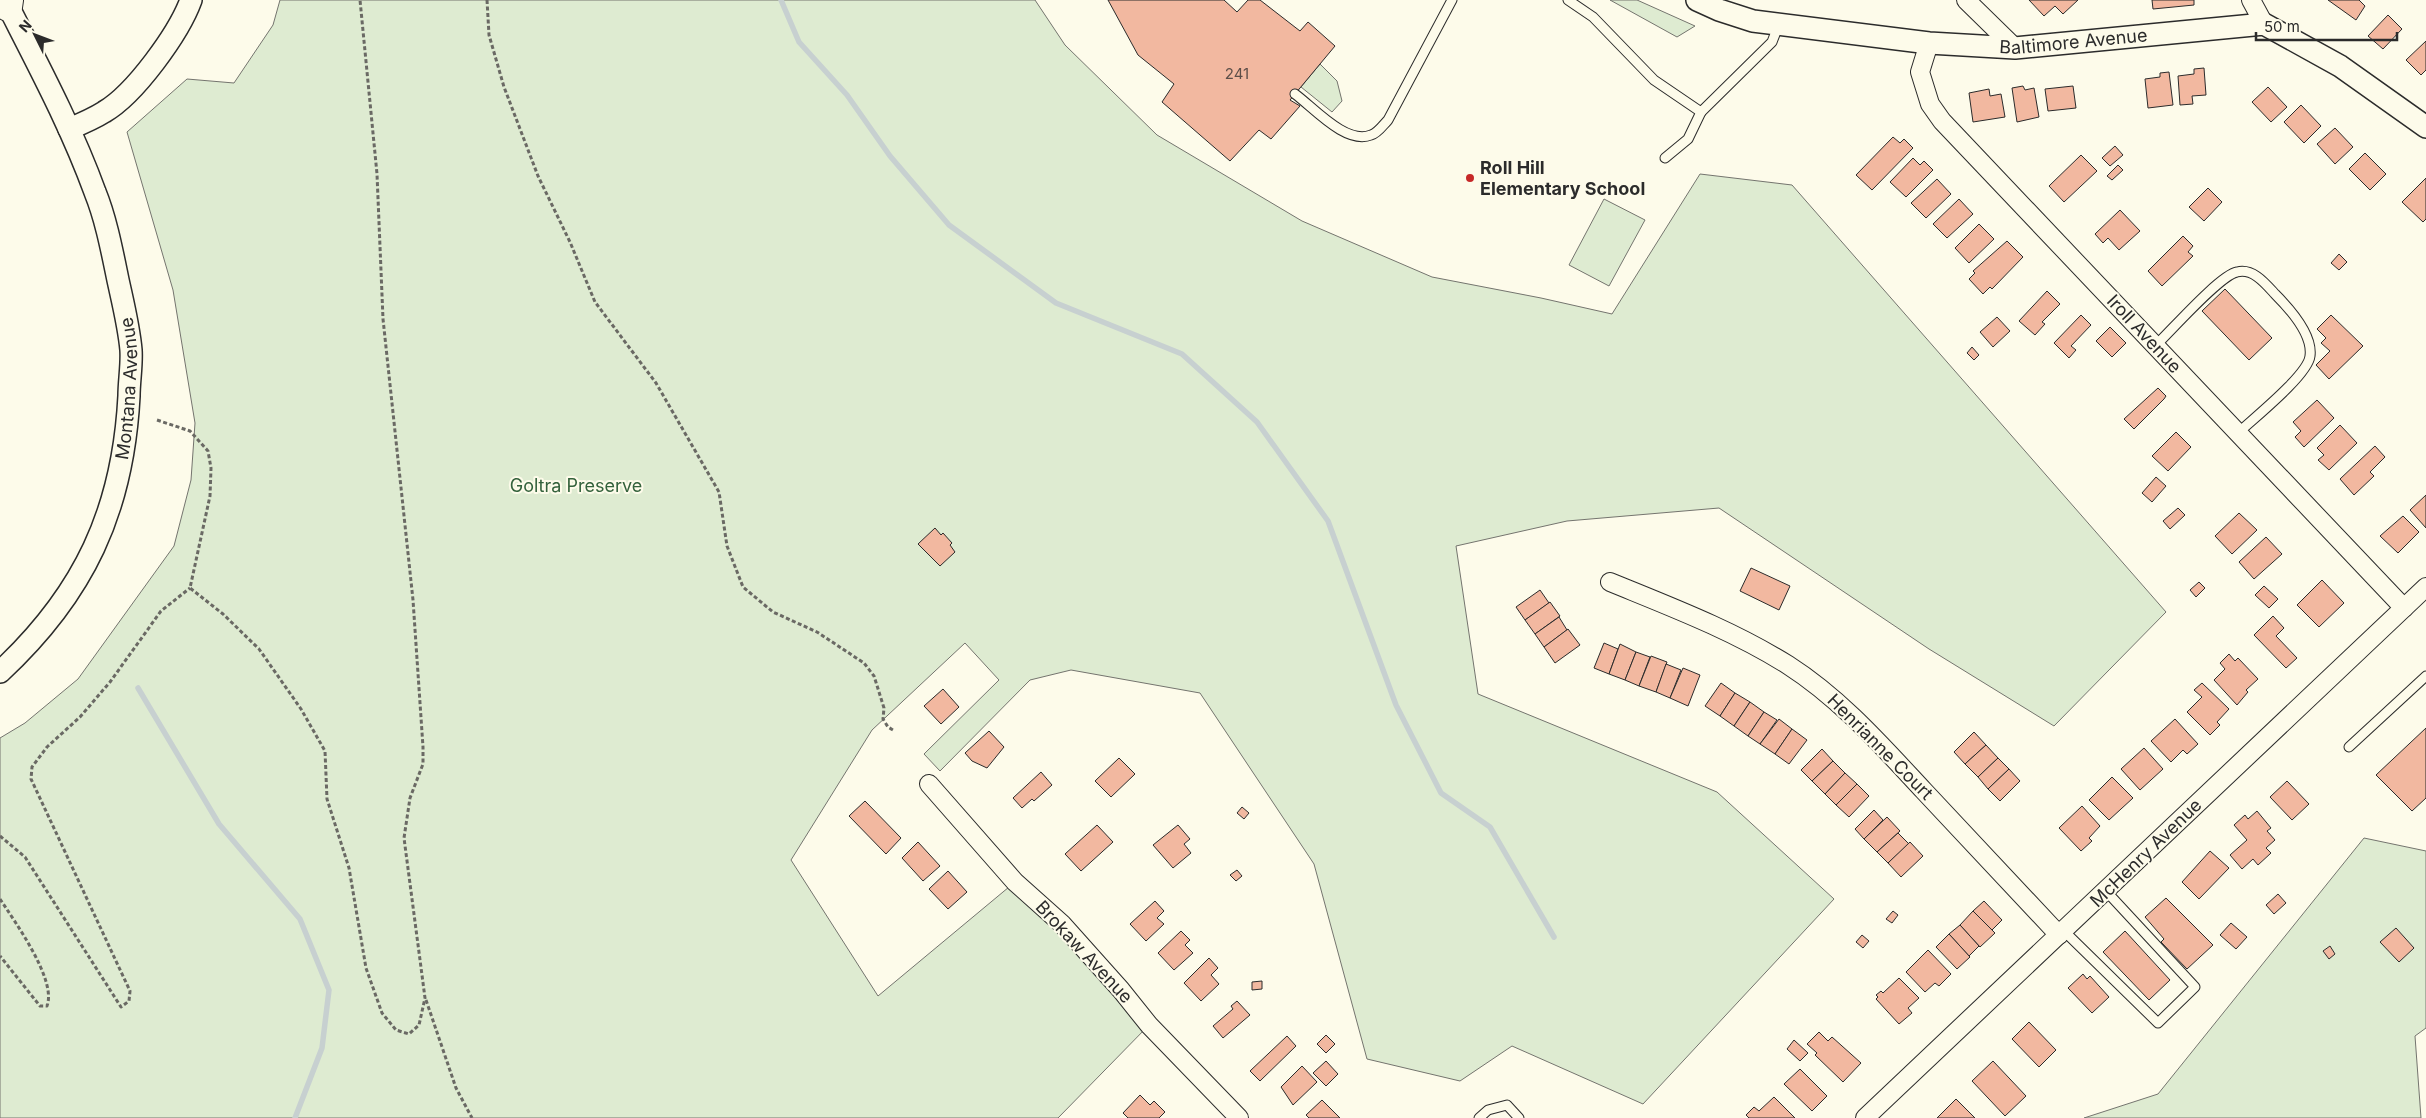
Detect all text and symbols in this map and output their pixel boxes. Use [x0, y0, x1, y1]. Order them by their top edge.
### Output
north arrow [10, 10, 60, 60]
scale bar [2256, 10, 2397, 42]
text: N [15, 16, 35, 36]
text: 50 m [2264, 17, 2300, 36]
street label: Baltimore Avenue [1999, 24, 2148, 58]
house number: 241 [1225, 64, 1249, 83]
place label: Roll Hill Elementary School [1480, 157, 1645, 199]
marker: Roll Hill Elementary School [1464, 172, 1476, 184]
street label: Iroll Avenue [2103, 290, 2186, 377]
street label: Montana Avenue [111, 316, 141, 461]
park label: Goltra Preserve [510, 475, 642, 496]
street label: Henrianne Court [1823, 690, 1937, 804]
street label: McHenry Avenue [2086, 794, 2206, 911]
street label: Brokaw Avenue [1032, 896, 1137, 1007]

